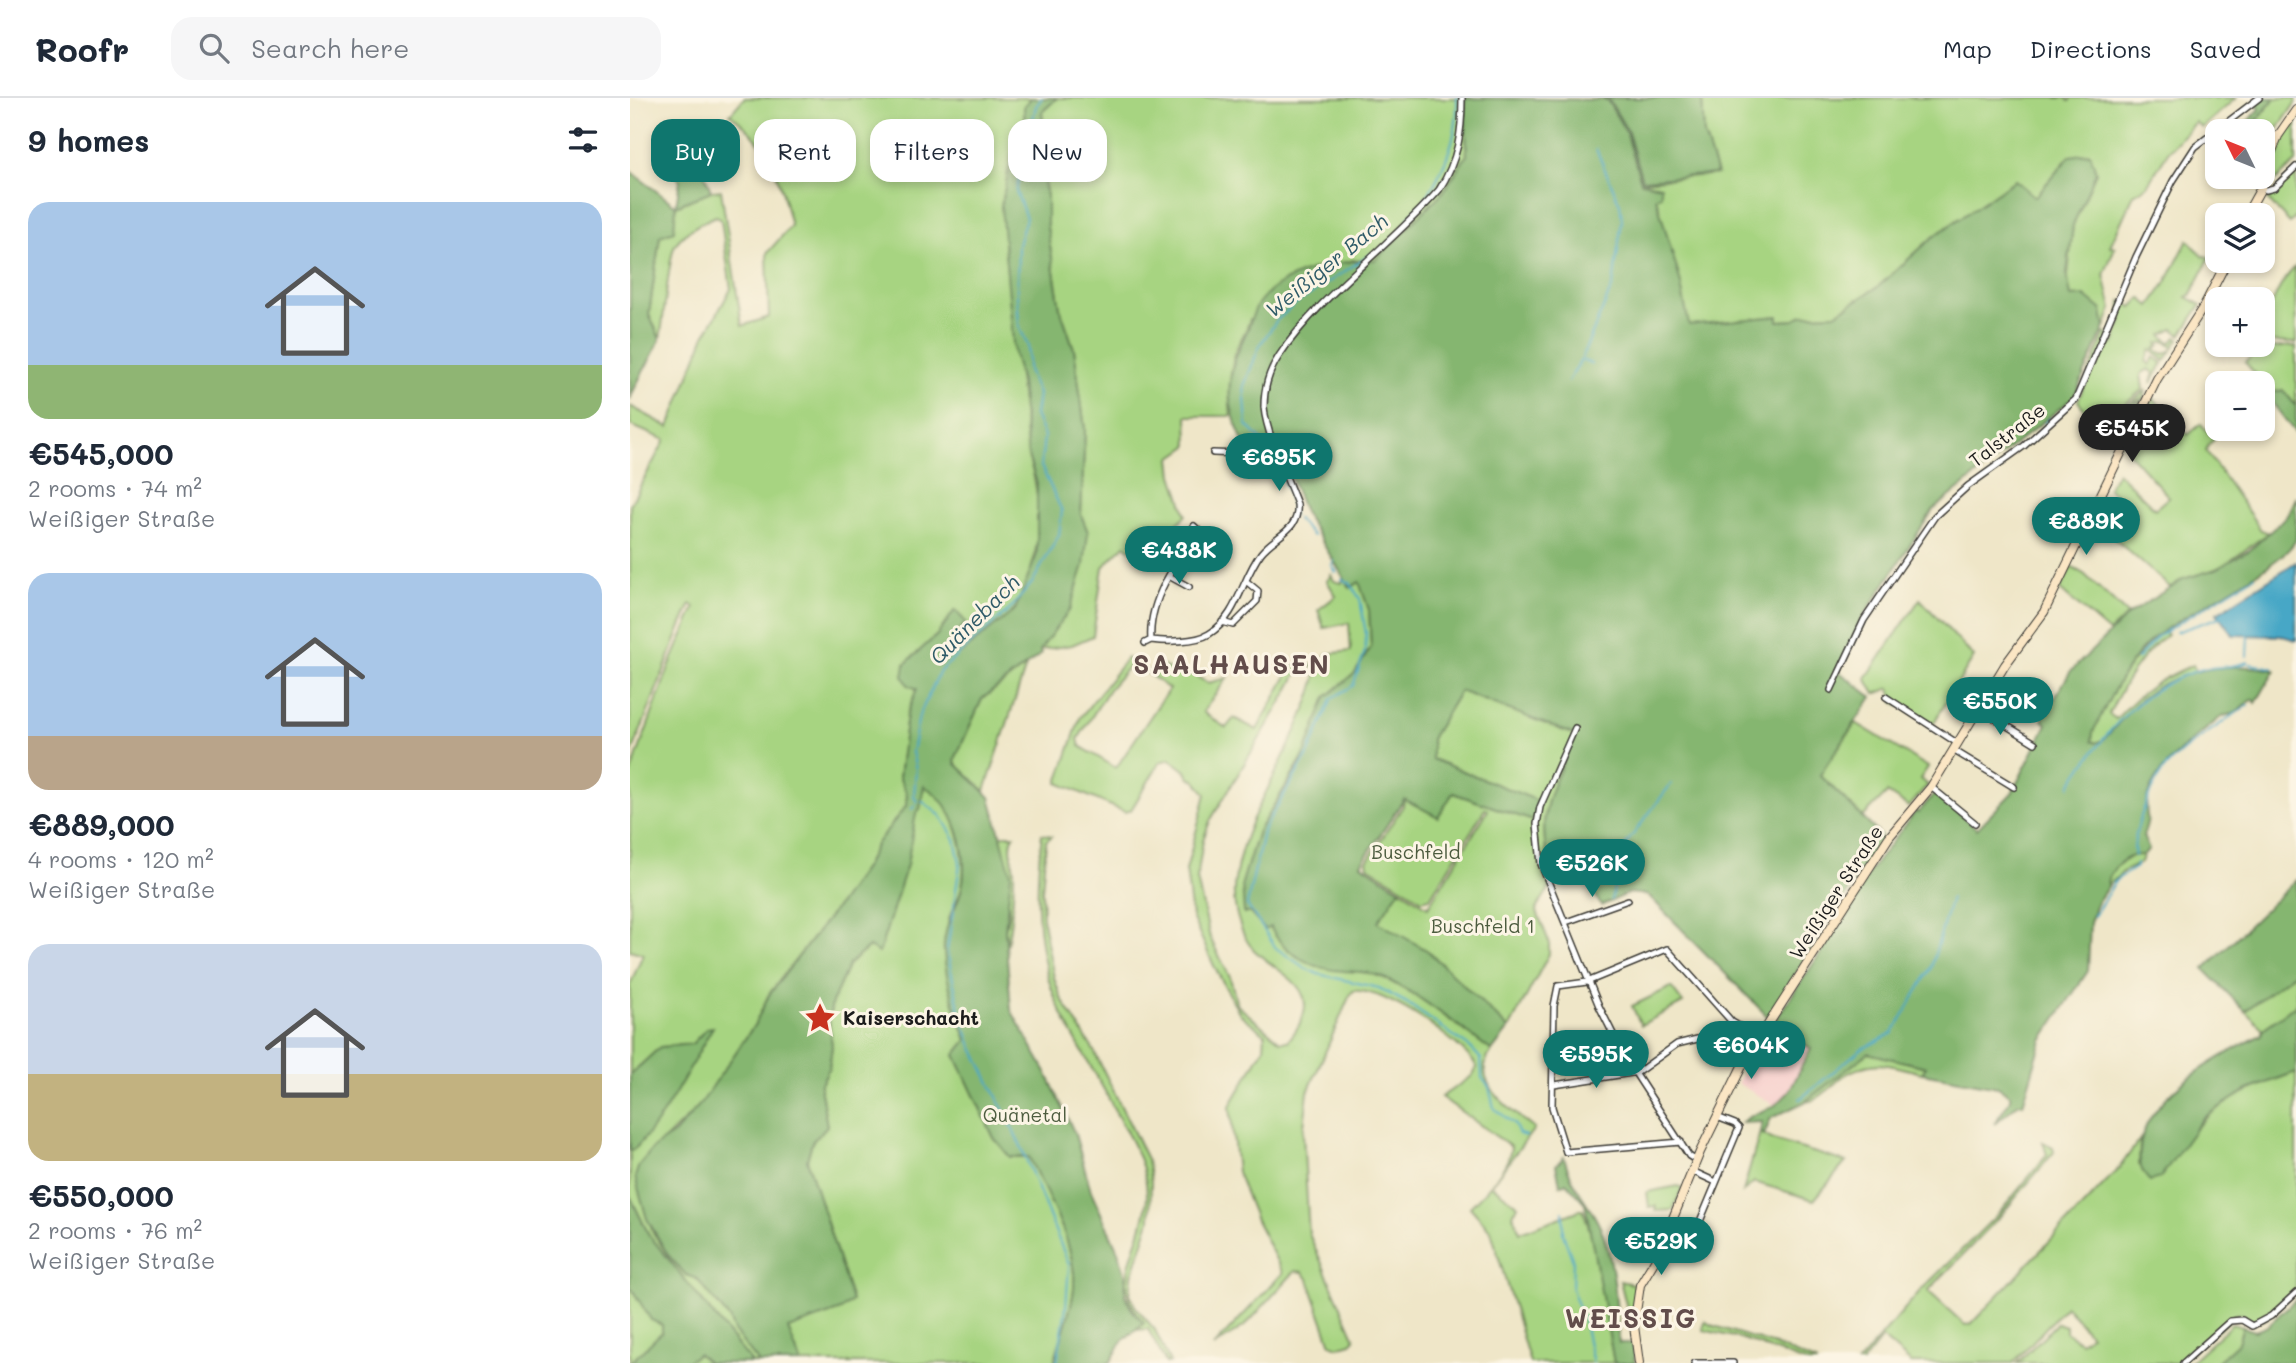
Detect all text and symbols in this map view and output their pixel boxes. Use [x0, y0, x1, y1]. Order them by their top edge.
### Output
search box [171, 17, 661, 80]
text: Roofr [35, 27, 129, 70]
icon: search [195, 29, 233, 67]
text: Search here [251, 31, 409, 65]
text: Map [1943, 33, 1992, 64]
text: Directions [2030, 33, 2152, 64]
text: Saved [2190, 33, 2261, 64]
chip: Buy [651, 119, 740, 182]
chip: Rent [754, 119, 856, 182]
chip: Filters [870, 119, 994, 182]
chip: New [1008, 119, 1107, 182]
north arrow [2205, 119, 2275, 189]
map controls [2205, 119, 2275, 441]
text: 9 homes [28, 120, 149, 160]
icon: filters [564, 121, 602, 159]
button: layers [2205, 203, 2275, 273]
water label: Weißiger Bach [1259, 207, 1393, 323]
icon: home [252, 248, 378, 374]
button: + [2205, 287, 2275, 357]
button: − [2205, 371, 2275, 441]
street label: Talstraße [1964, 397, 2050, 472]
pin: €545K [2083, 404, 2181, 464]
text: €545K [2094, 412, 2170, 442]
text: €545,000 [28, 433, 173, 473]
pin: €695K [1230, 434, 1328, 493]
text: €695K [1242, 441, 1316, 471]
text: 2 rooms · 74 m² [28, 473, 202, 503]
pin: €889K [2037, 498, 2135, 557]
text: Weißiger Straße [28, 503, 215, 533]
text: €889K [2048, 505, 2124, 535]
pin: €438K [1130, 526, 1228, 586]
text: €438K [1141, 534, 1217, 564]
water label: Quänebach [923, 568, 1025, 670]
icon: home [252, 619, 378, 745]
district label: SAALHAUSEN [1133, 647, 1331, 681]
pin: €550K [1951, 678, 2049, 737]
text: €550K [1962, 685, 2038, 715]
text: €889,000 [28, 804, 175, 844]
street label: Weißiger Straße [1783, 820, 1888, 963]
park label: Buschfeld [1371, 839, 1461, 864]
pin: €526K [1543, 840, 1641, 899]
text: 4 rooms · 120 m² [28, 844, 214, 874]
text: €526K [1555, 847, 1629, 877]
text: Weißiger Straße [28, 874, 215, 904]
park label: Buschfeld 1 [1431, 913, 1535, 938]
icon: home [252, 990, 378, 1116]
place icon: Kaiserschacht [803, 1001, 837, 1035]
place label: Kaiserschacht [843, 1005, 979, 1030]
pin: €604K [1702, 1021, 1800, 1081]
text: €604K [1712, 1029, 1790, 1059]
pin: €595K [1547, 1030, 1645, 1090]
text: €595K [1559, 1038, 1633, 1068]
park label: Quänetal [983, 1102, 1067, 1127]
text: €550,000 [28, 1175, 174, 1215]
text: 2 rooms · 76 m² [28, 1215, 202, 1245]
pin: €529K [1612, 1218, 1710, 1277]
text: €529K [1624, 1225, 1698, 1255]
text: Weißiger Straße [28, 1245, 215, 1275]
district label: WEISSIG [1565, 1301, 1697, 1335]

